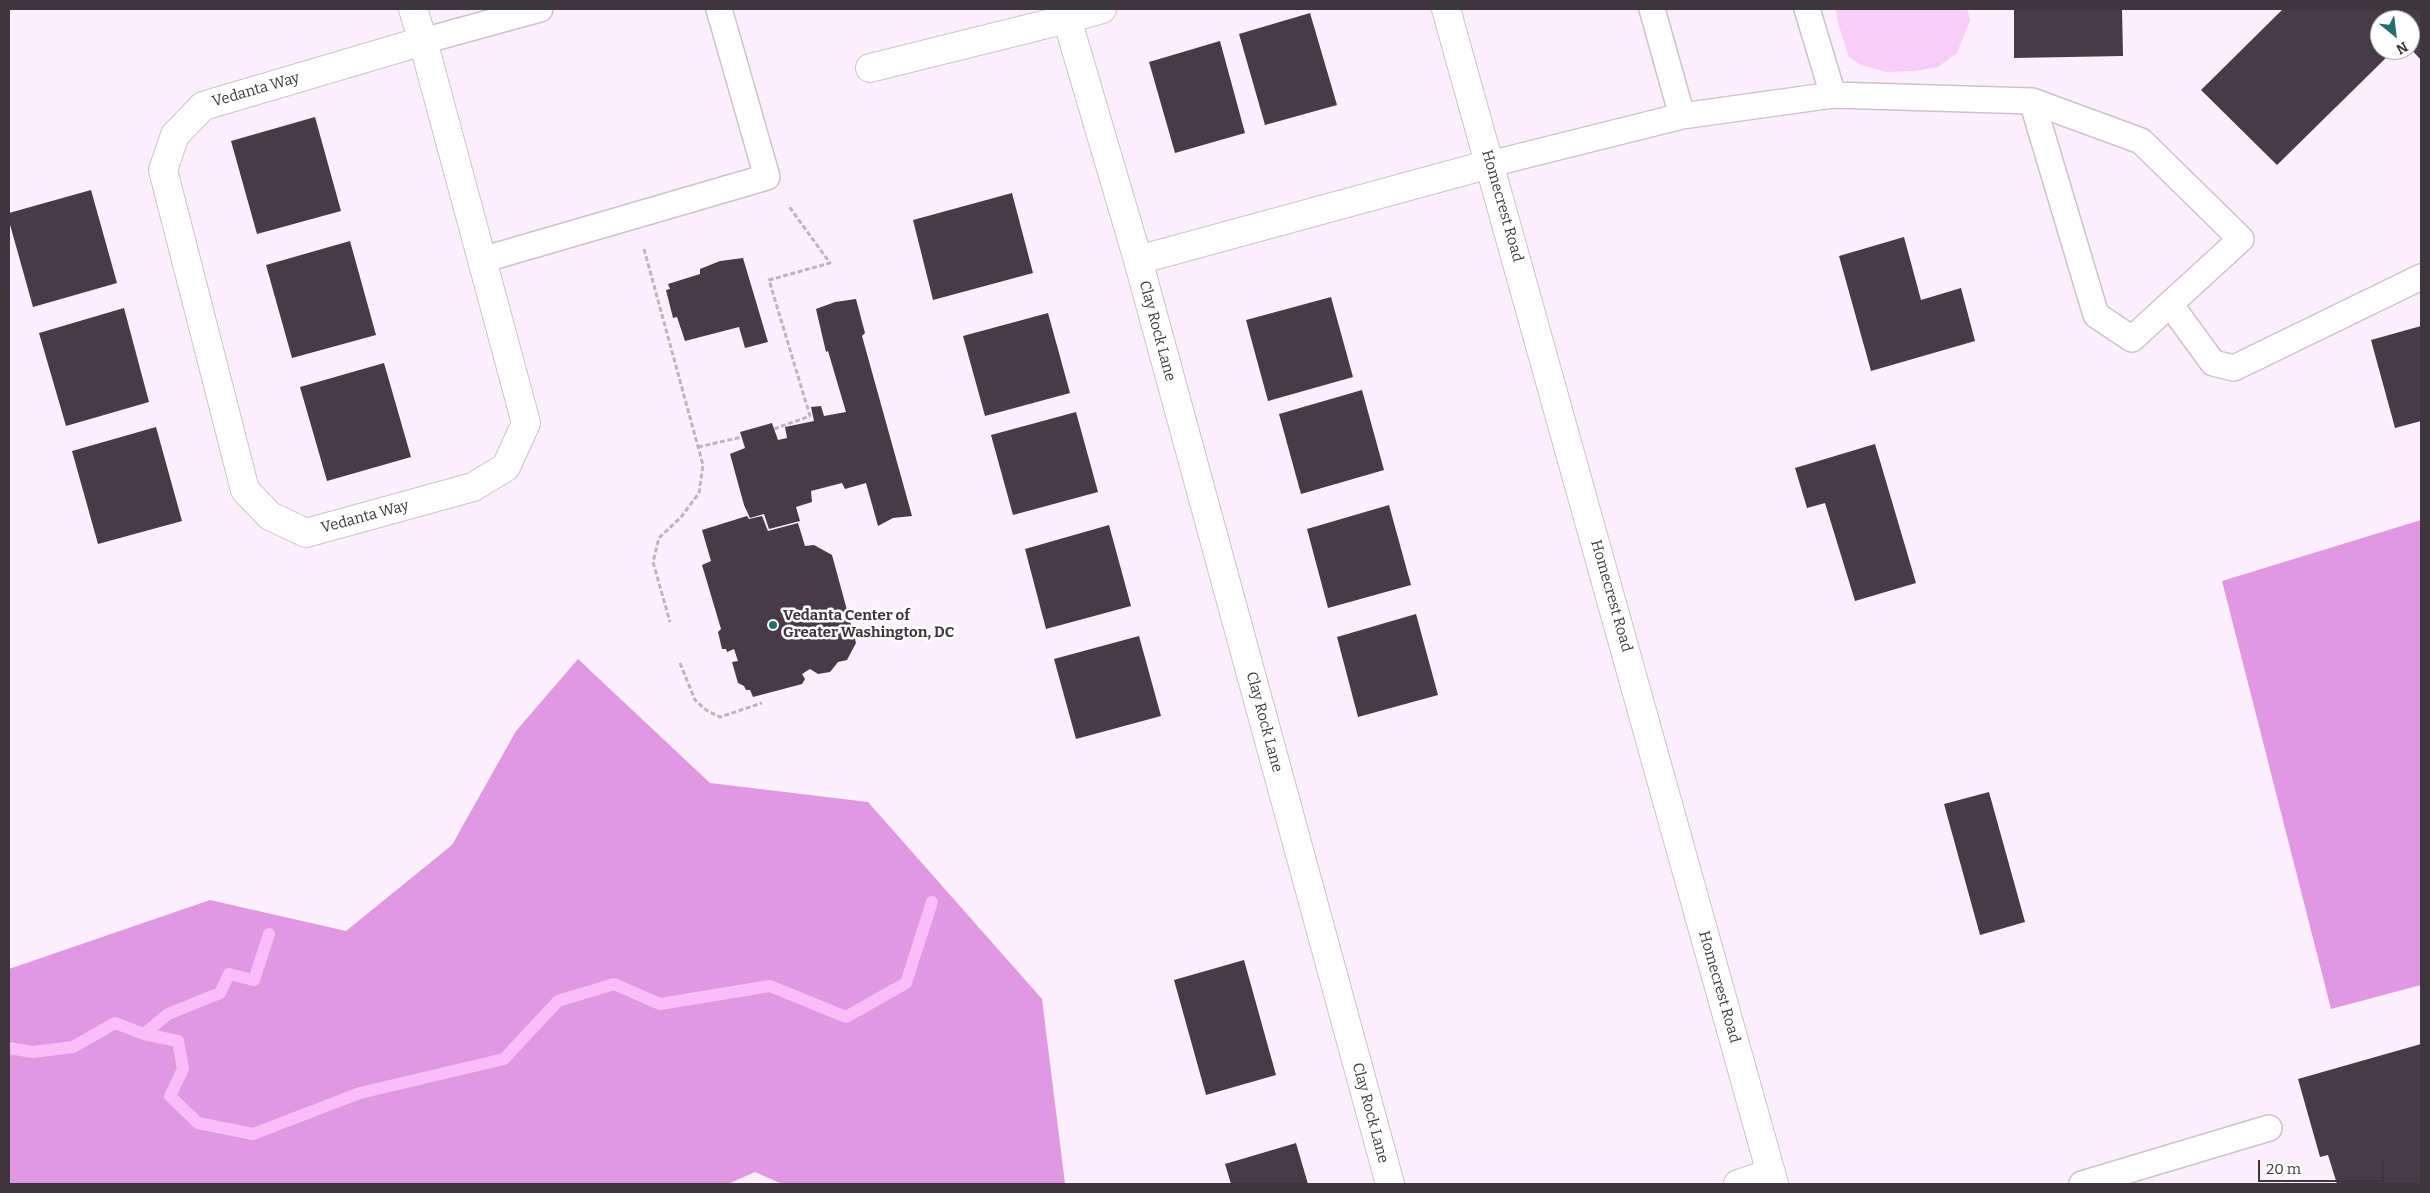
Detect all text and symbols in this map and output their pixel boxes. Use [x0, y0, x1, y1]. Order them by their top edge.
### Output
north arrow [2370, 10, 2420, 60]
text: N [2393, 38, 2411, 58]
street label: Vedanta Way [210, 69, 302, 111]
street label: Homecrest Road [1477, 148, 1527, 264]
street label: Clay Rock Lane [1135, 279, 1179, 383]
street label: Vedanta Way [319, 497, 411, 537]
street label: Homecrest Road [1586, 538, 1636, 654]
place label: Vedanta Center of Greater Washington, DC [783, 607, 954, 642]
marker: Vedanta Center of Greater Washington, DC [767, 619, 779, 631]
street label: Clay Rock Lane [1242, 670, 1286, 774]
street label: Homecrest Road [1694, 929, 1744, 1045]
street label: Clay Rock Lane [1348, 1061, 1392, 1165]
scale bar [2260, 1150, 2386, 1182]
text: 20 m [2266, 1160, 2301, 1178]

